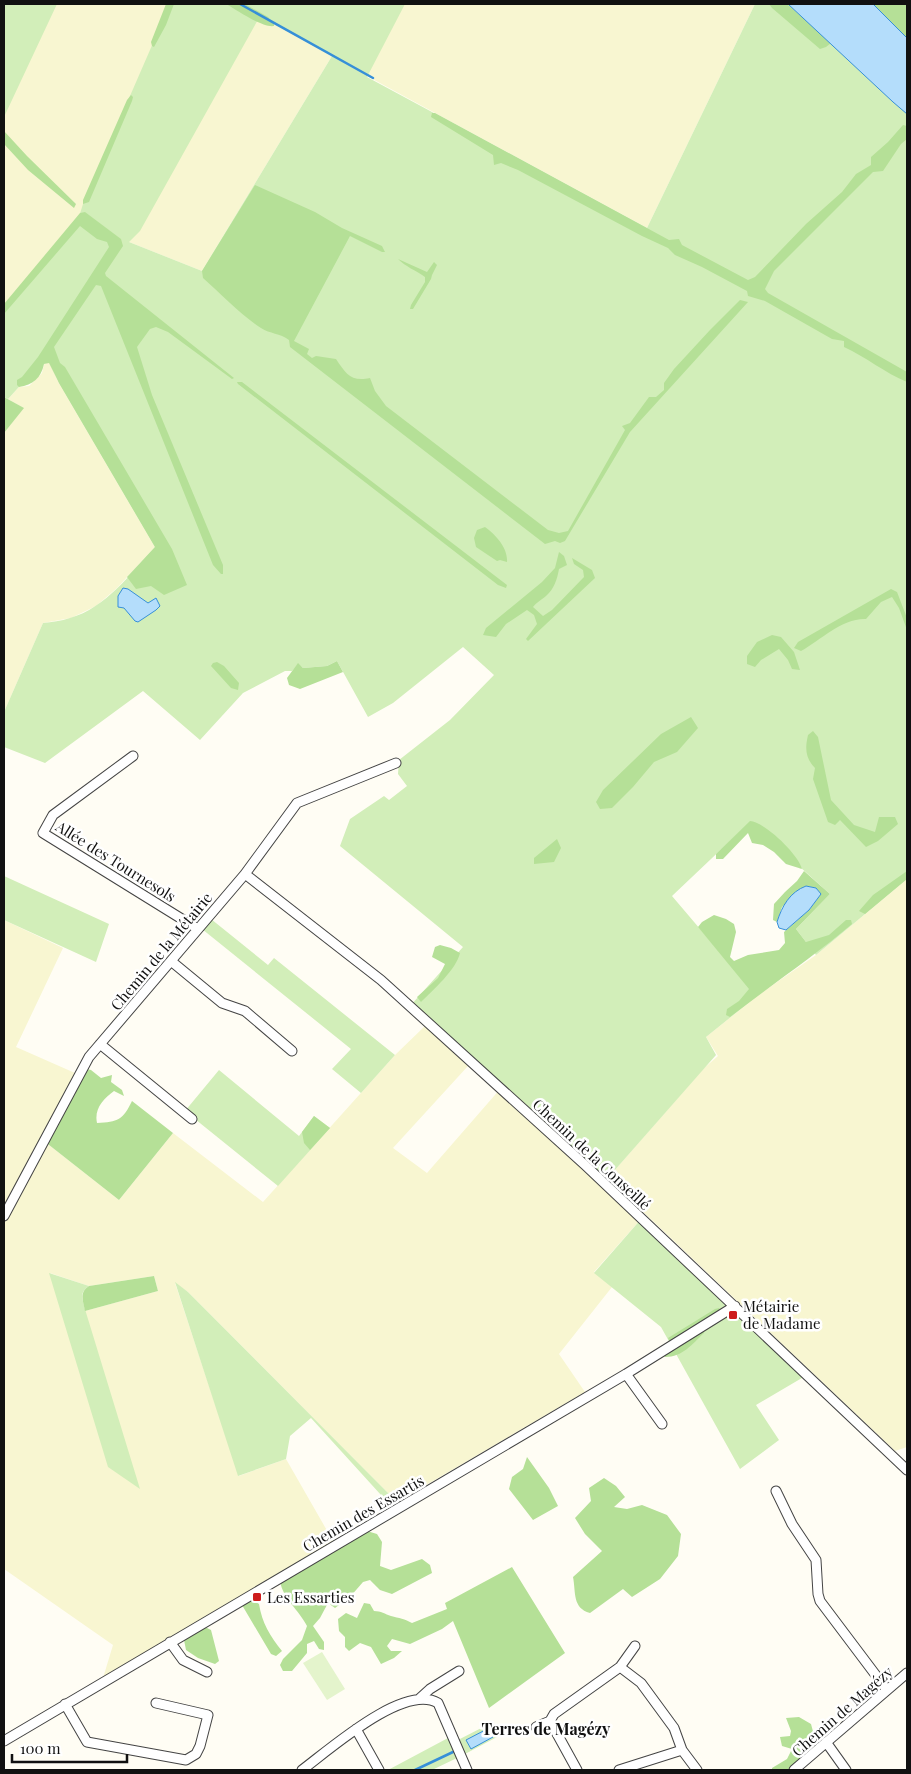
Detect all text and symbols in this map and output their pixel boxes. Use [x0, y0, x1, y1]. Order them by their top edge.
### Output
street label: Allée des Tournesols [51, 815, 180, 906]
street label: Chemin de la Métairie [106, 888, 216, 1014]
street label: Chemin de la Conseillé [529, 1094, 655, 1214]
place label: Métairie de Madame [743, 1296, 821, 1333]
marker: Métairie de Madame [727, 1309, 739, 1321]
street label: Chemin des Essartis [299, 1470, 427, 1556]
place label: Les Essarties [267, 1587, 355, 1607]
marker: Les Essarties [251, 1591, 263, 1603]
street label: Chemin de Magézy [787, 1661, 897, 1760]
district label: Terres de Magézy [482, 1718, 611, 1739]
scale bar [12, 1732, 128, 1764]
text: 100 m [20, 1738, 61, 1758]

